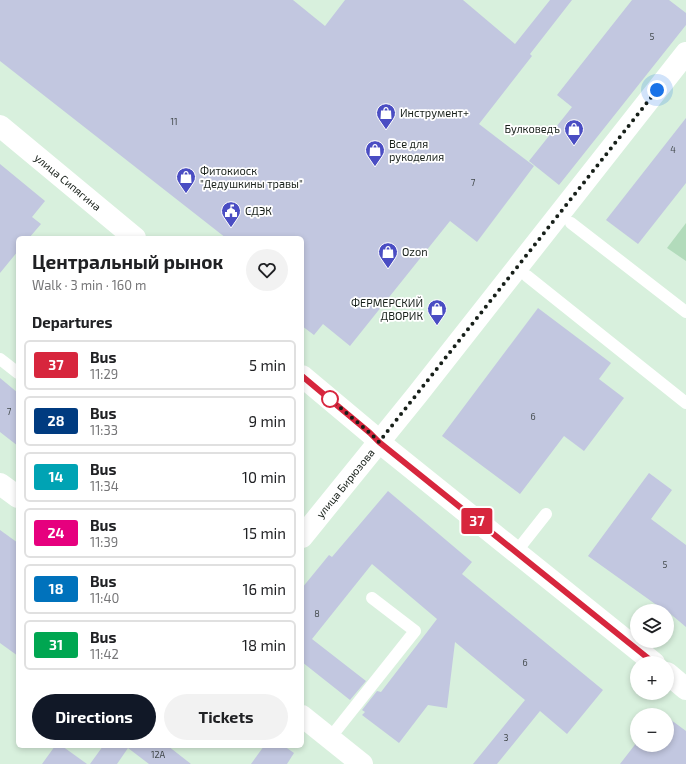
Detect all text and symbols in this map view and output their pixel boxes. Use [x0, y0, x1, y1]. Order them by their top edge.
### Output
house number: 5 [650, 31, 655, 42]
your location [647, 80, 667, 100]
shop icon: Инструмент+ [375, 102, 397, 130]
place label: Инструмент+ [400, 106, 469, 120]
house number: 11 [170, 116, 178, 127]
shop icon: Булковедъ [563, 118, 585, 146]
place label: Булковедъ [504, 122, 560, 136]
place label: Все для рукоделия [389, 137, 444, 164]
shop icon: Все для рукоделия [364, 139, 386, 167]
house number: 4 [670, 144, 676, 155]
street label: улица Сипягина [32, 151, 104, 213]
place label: Фитокиоск "Дедушкины травы" [200, 164, 303, 191]
shop icon: Фитокиоск "Дедушкины травы" [175, 166, 197, 194]
house number: 7 [471, 177, 476, 188]
public building icon: СДЭК [220, 200, 242, 228]
place label: СДЭК [245, 204, 272, 217]
shop icon: Ozon [377, 241, 399, 269]
place label: Ozon [402, 245, 428, 258]
button: heart [246, 249, 288, 291]
text: Центральный рынок [32, 250, 223, 273]
text: Walk · 3 min · 160 m [32, 277, 146, 293]
place label: ФЕРМЕРСКИЙ ДВОРИК [351, 296, 423, 322]
shop icon: ФЕРМЕРСКИЙ ДВОРИК [426, 298, 448, 326]
text: Departures [32, 313, 112, 331]
text: Bus [90, 348, 116, 366]
text: 37 [48, 356, 64, 373]
text: 5 min [249, 356, 286, 374]
text: 11:29 [90, 366, 118, 382]
unlabelled marker [321, 390, 339, 408]
text: Bus [90, 404, 116, 422]
house number: 7 [7, 406, 12, 417]
house number: 6 [530, 411, 536, 422]
text: 28 [48, 412, 64, 429]
text: 9 min [248, 412, 286, 430]
text: 11:33 [90, 422, 118, 438]
street label: улица Бирюзова [313, 446, 377, 521]
text: Bus [90, 460, 116, 478]
text: 14 [49, 468, 63, 485]
text: 10 min [242, 468, 286, 486]
text: 11:34 [90, 478, 119, 494]
line badge: 37 [459, 508, 495, 534]
text: 37 [469, 512, 485, 529]
text: Bus [90, 516, 116, 534]
text: 24 [47, 524, 65, 541]
text: 15 min [243, 524, 286, 542]
text: 11:39 [90, 534, 118, 550]
house number: 5 [663, 559, 668, 570]
text: Bus [90, 572, 116, 590]
text: 18 [49, 580, 63, 597]
text: 16 min [243, 580, 286, 598]
text: 11:40 [90, 590, 119, 606]
map controls [630, 604, 674, 752]
button: layers [630, 604, 674, 648]
house number: 8 [314, 608, 320, 619]
text: Bus [90, 628, 116, 646]
text: 31 [49, 636, 63, 653]
text: 18 min [242, 636, 286, 654]
text: 11:42 [90, 646, 119, 662]
button: + [630, 656, 674, 700]
house number: 6 [522, 657, 528, 668]
button: Directions [32, 694, 156, 740]
button: Tickets [164, 694, 288, 740]
button: − [630, 708, 674, 752]
house number: 3 [503, 732, 509, 743]
house number: 12А [151, 749, 166, 760]

